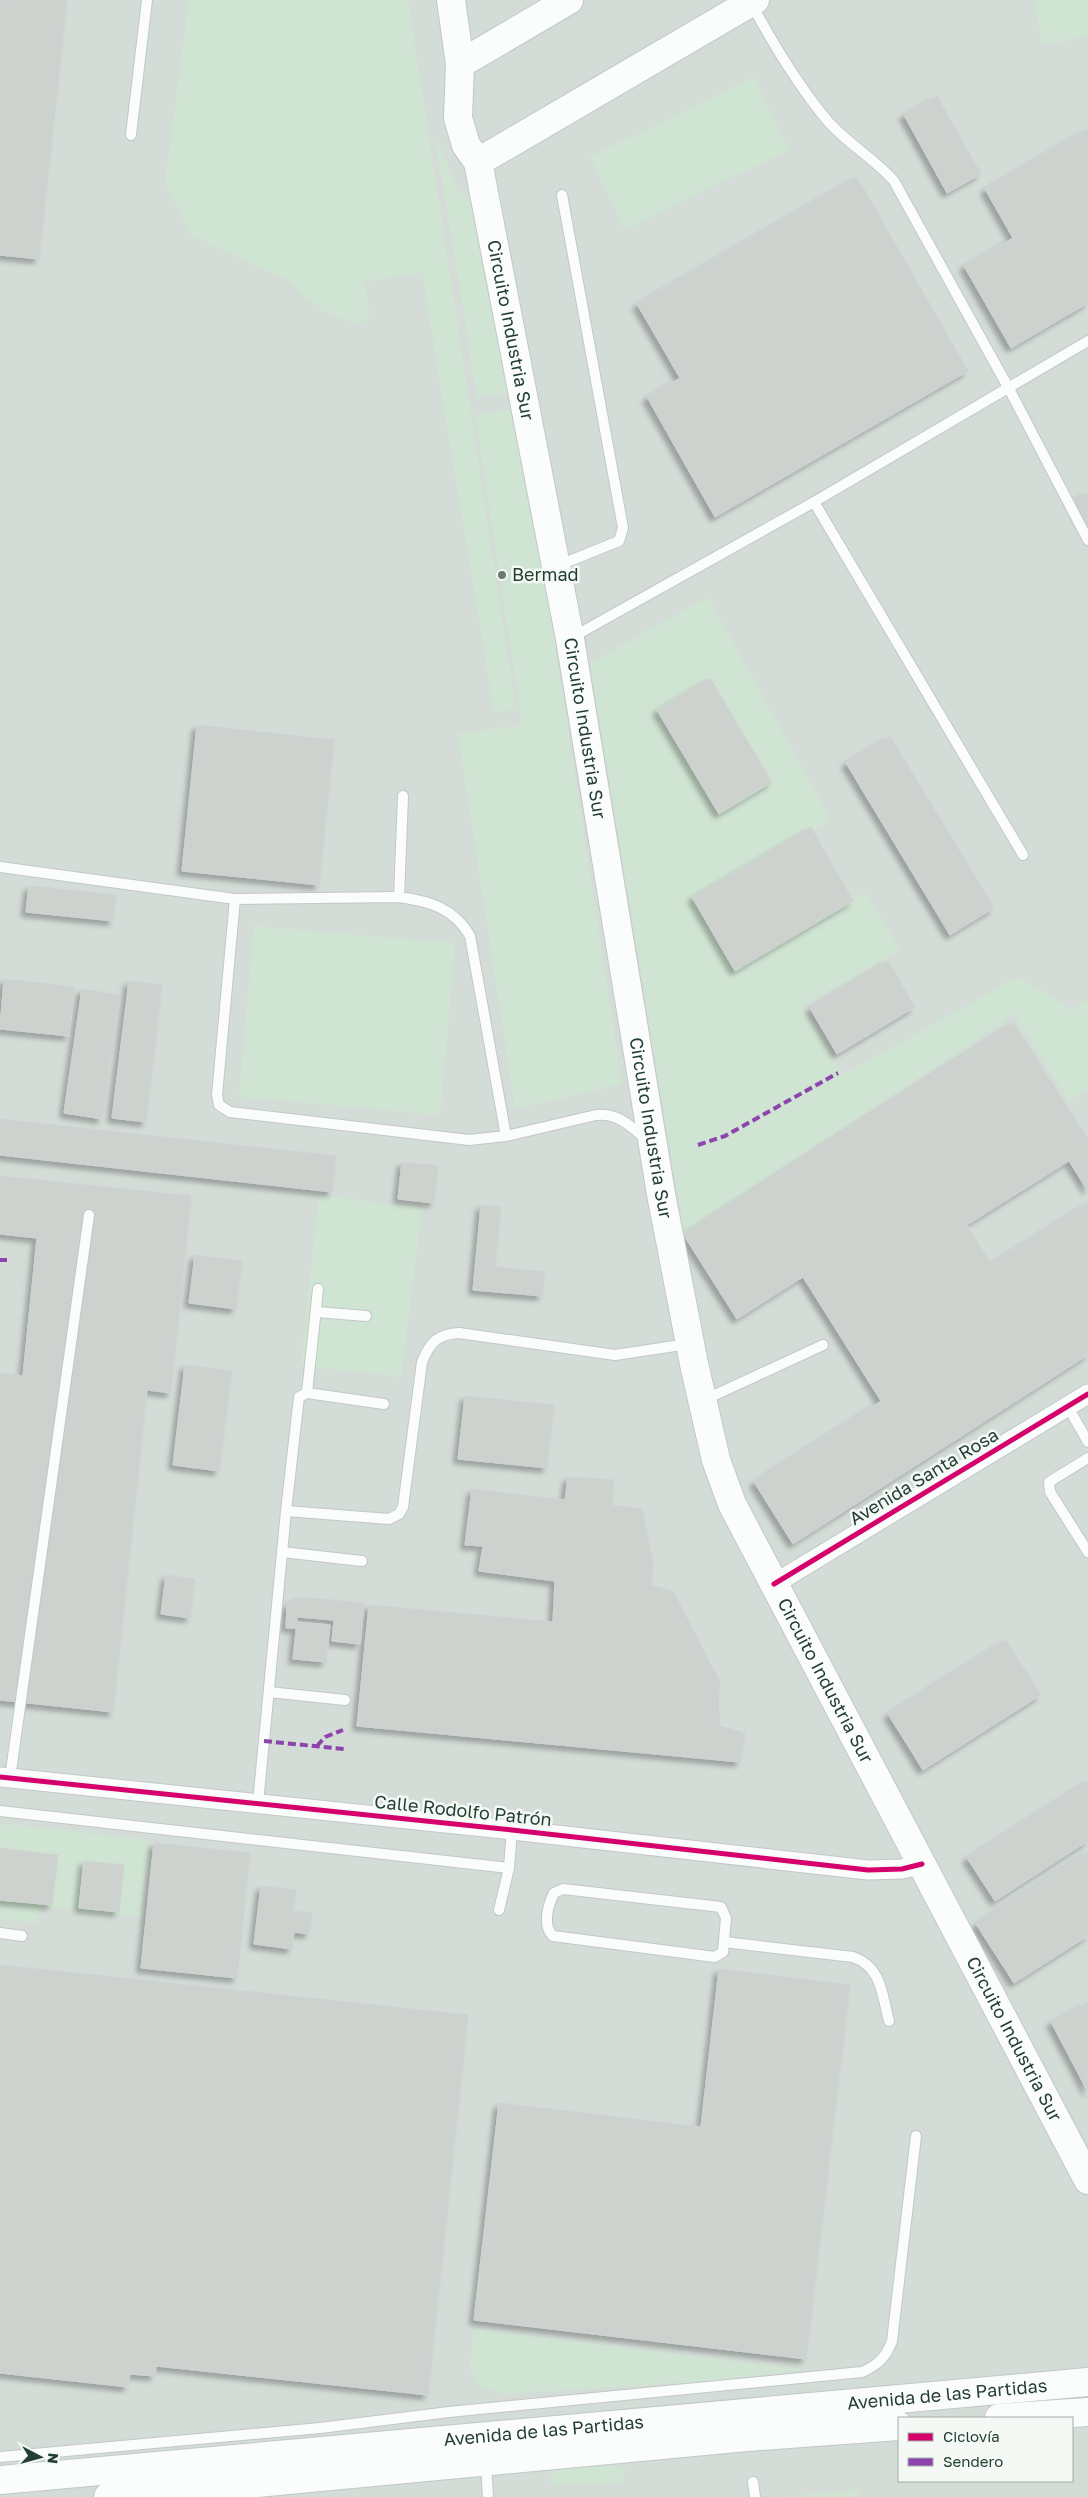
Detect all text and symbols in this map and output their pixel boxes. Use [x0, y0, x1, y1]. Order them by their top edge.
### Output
street label: Circuito Industria Sur [483, 238, 540, 422]
place label: Bermad [512, 563, 579, 585]
marker: Bermad [496, 569, 508, 581]
street label: Circuito Industria Sur [560, 636, 611, 820]
street label: Circuito Industria Sur [625, 1036, 678, 1220]
street label: Avenida Santa Rosa [845, 1423, 1002, 1529]
street label: Circuito Industria Sur [773, 1594, 878, 1766]
street label: Calle Rodolfo Patrón [373, 1790, 553, 1830]
street label: Circuito Industria Sur [962, 1952, 1067, 2125]
street label: Avenida de las Partidas [846, 2374, 1048, 2414]
street label: Avenida de las Partidas [443, 2410, 645, 2450]
legend [898, 2417, 1073, 2482]
text: Ciclovía [943, 2427, 1000, 2445]
north arrow [15, 2432, 65, 2482]
text: N [44, 2452, 62, 2465]
text: Sendero [943, 2452, 1003, 2470]

